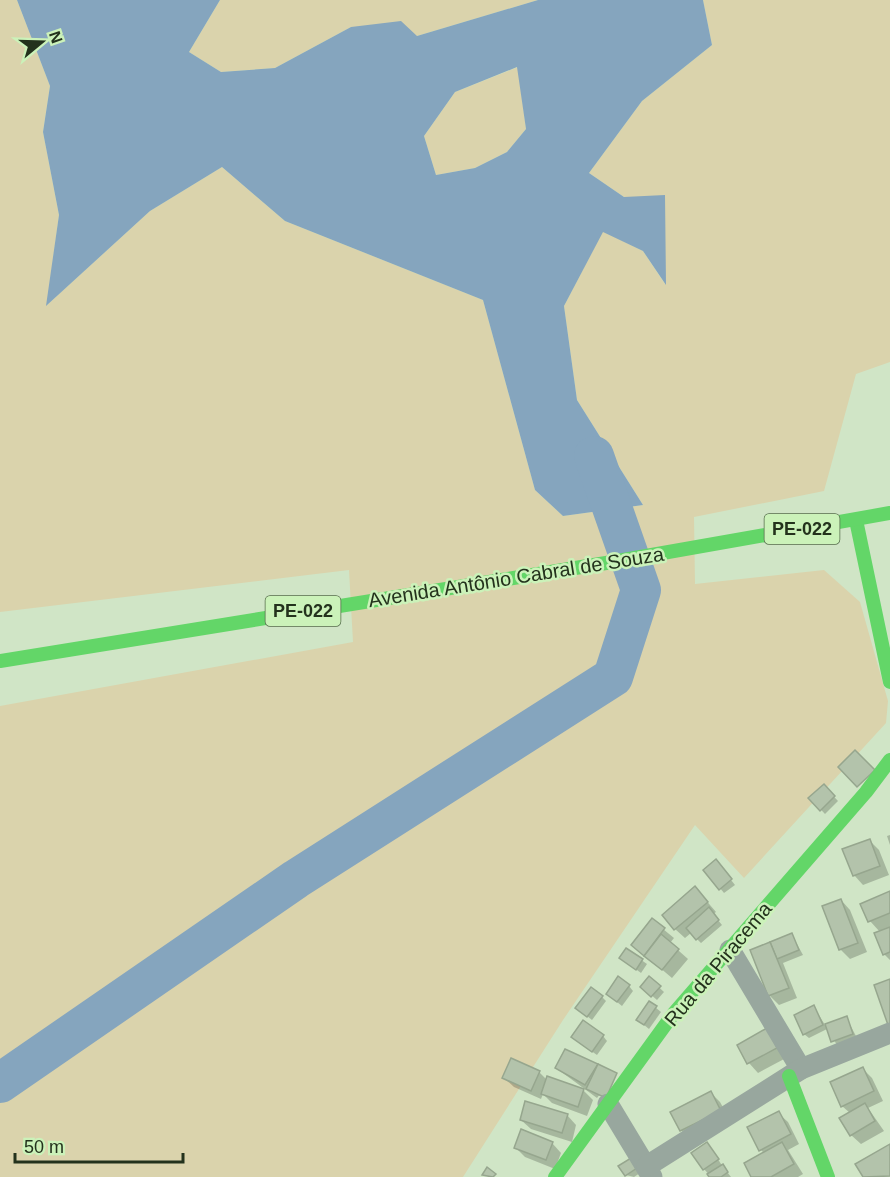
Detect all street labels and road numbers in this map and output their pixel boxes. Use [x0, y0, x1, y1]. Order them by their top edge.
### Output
road number: PE-022 [764, 514, 840, 544]
street label: Avenida Antônio Cabral de Souza [367, 543, 666, 611]
road number: PE-022 [266, 596, 340, 626]
street label: Rua da Piracema [660, 897, 777, 1030]

